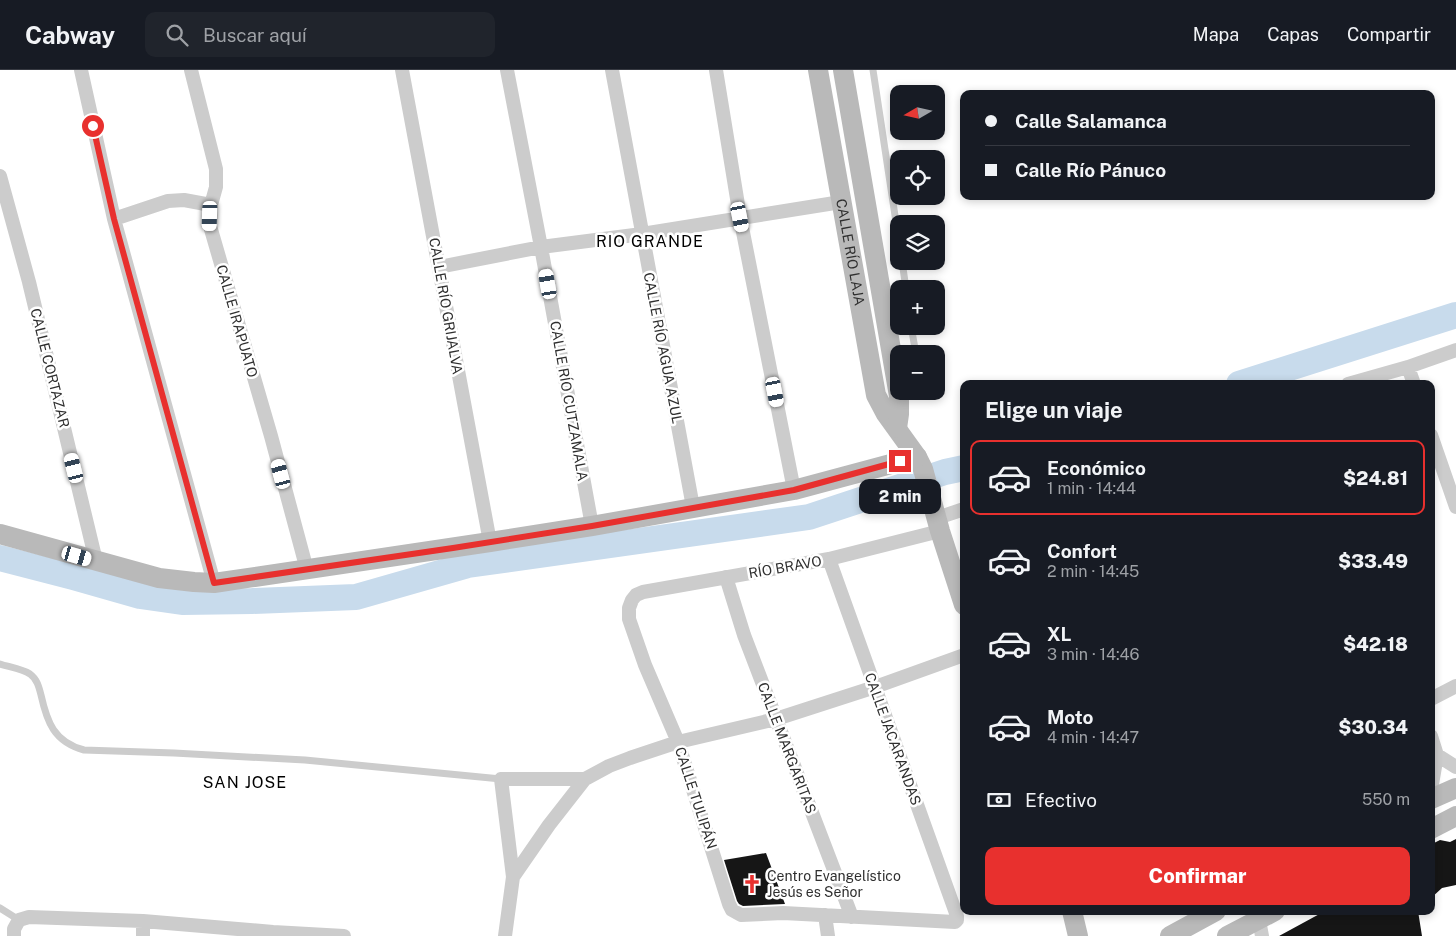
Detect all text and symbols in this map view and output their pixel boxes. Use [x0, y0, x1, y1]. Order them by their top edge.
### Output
search box [145, 12, 495, 57]
text: Cabway [25, 21, 115, 49]
icon: search [163, 21, 191, 49]
text: Buscar aquí [203, 24, 307, 46]
text: Mapa [1193, 24, 1239, 45]
text: Capas [1267, 24, 1319, 45]
text: Compartir [1347, 24, 1431, 45]
north arrow [890, 85, 945, 140]
map controls [890, 85, 945, 400]
text: Calle Salamanca [1015, 110, 1167, 132]
route start [82, 115, 104, 137]
button: locate [890, 150, 945, 205]
text: Calle Río Pánuco [1015, 159, 1166, 181]
street label: CALLE RÍO LAJA [833, 198, 868, 307]
car [201, 201, 218, 231]
car [729, 201, 750, 233]
button: layers [890, 215, 945, 270]
district label: RIO GRANDE [596, 232, 704, 251]
street label: CALLE RÍO GRIJALVA [426, 236, 467, 376]
street label: CALLE IRAPUATO [213, 263, 261, 379]
car [538, 268, 557, 300]
street label: CALLE RÍO AGUA AZUL [640, 271, 687, 425]
button: + [890, 280, 945, 335]
street label: CALLE CORTAZAR [27, 307, 73, 429]
street label: CALLE RÍO CUTZAMALA [547, 320, 592, 482]
button: − [890, 345, 945, 400]
car [764, 376, 785, 408]
text: Elige un viaje [985, 397, 1123, 423]
route end [889, 450, 911, 472]
car [63, 452, 84, 484]
icon: car [987, 455, 1032, 500]
text: Económico [1047, 457, 1146, 479]
car [269, 458, 292, 490]
text: $24.81 [1343, 467, 1408, 489]
callout: 2 min [859, 478, 941, 514]
text: 1 min · 14:44 [1047, 479, 1136, 498]
text: 2 min [879, 487, 921, 506]
icon: car [987, 538, 1032, 583]
text: Confort [1047, 540, 1117, 562]
car [60, 545, 93, 567]
text: $33.49 [1338, 550, 1408, 572]
street label: RÍO BRAVO [747, 552, 823, 581]
text: 2 min · 14:45 [1047, 562, 1139, 581]
icon: car [987, 621, 1032, 666]
text: XL [1047, 623, 1072, 645]
text: $42.18 [1343, 633, 1408, 655]
text: 3 min · 14:46 [1047, 645, 1140, 664]
street label: CALLE JACARANDAS [862, 671, 924, 807]
street label: CALLE MARGARITAS [755, 680, 819, 816]
icon: car [987, 704, 1032, 749]
text: Moto [1047, 706, 1093, 728]
text: $30.34 [1338, 716, 1408, 738]
text: 4 min · 14:47 [1047, 728, 1139, 747]
street label: CALLE TULIPÁN [672, 745, 721, 851]
district label: SAN JOSE [203, 773, 287, 792]
icon: cash [985, 786, 1013, 814]
text: Efectivo [1025, 789, 1097, 811]
text: 550 m [1362, 790, 1410, 809]
button: Confirmar [985, 847, 1410, 905]
place label: Centro Evangelístico Jesús es Señor [767, 868, 901, 900]
church icon: Centro Evangelístico Jesús es Señor [741, 873, 763, 895]

